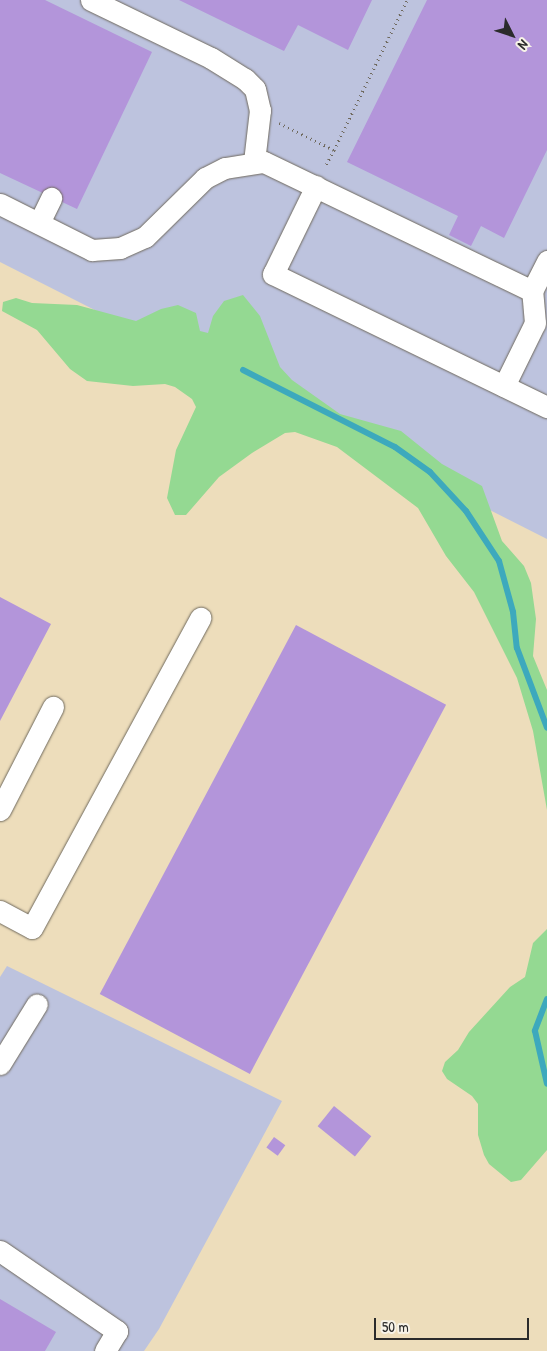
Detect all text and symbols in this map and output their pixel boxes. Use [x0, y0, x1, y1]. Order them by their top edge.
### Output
north arrow [487, 10, 537, 60]
text: N [514, 36, 533, 54]
scale bar [377, 1308, 532, 1340]
text: 50 m [382, 1316, 409, 1337]

